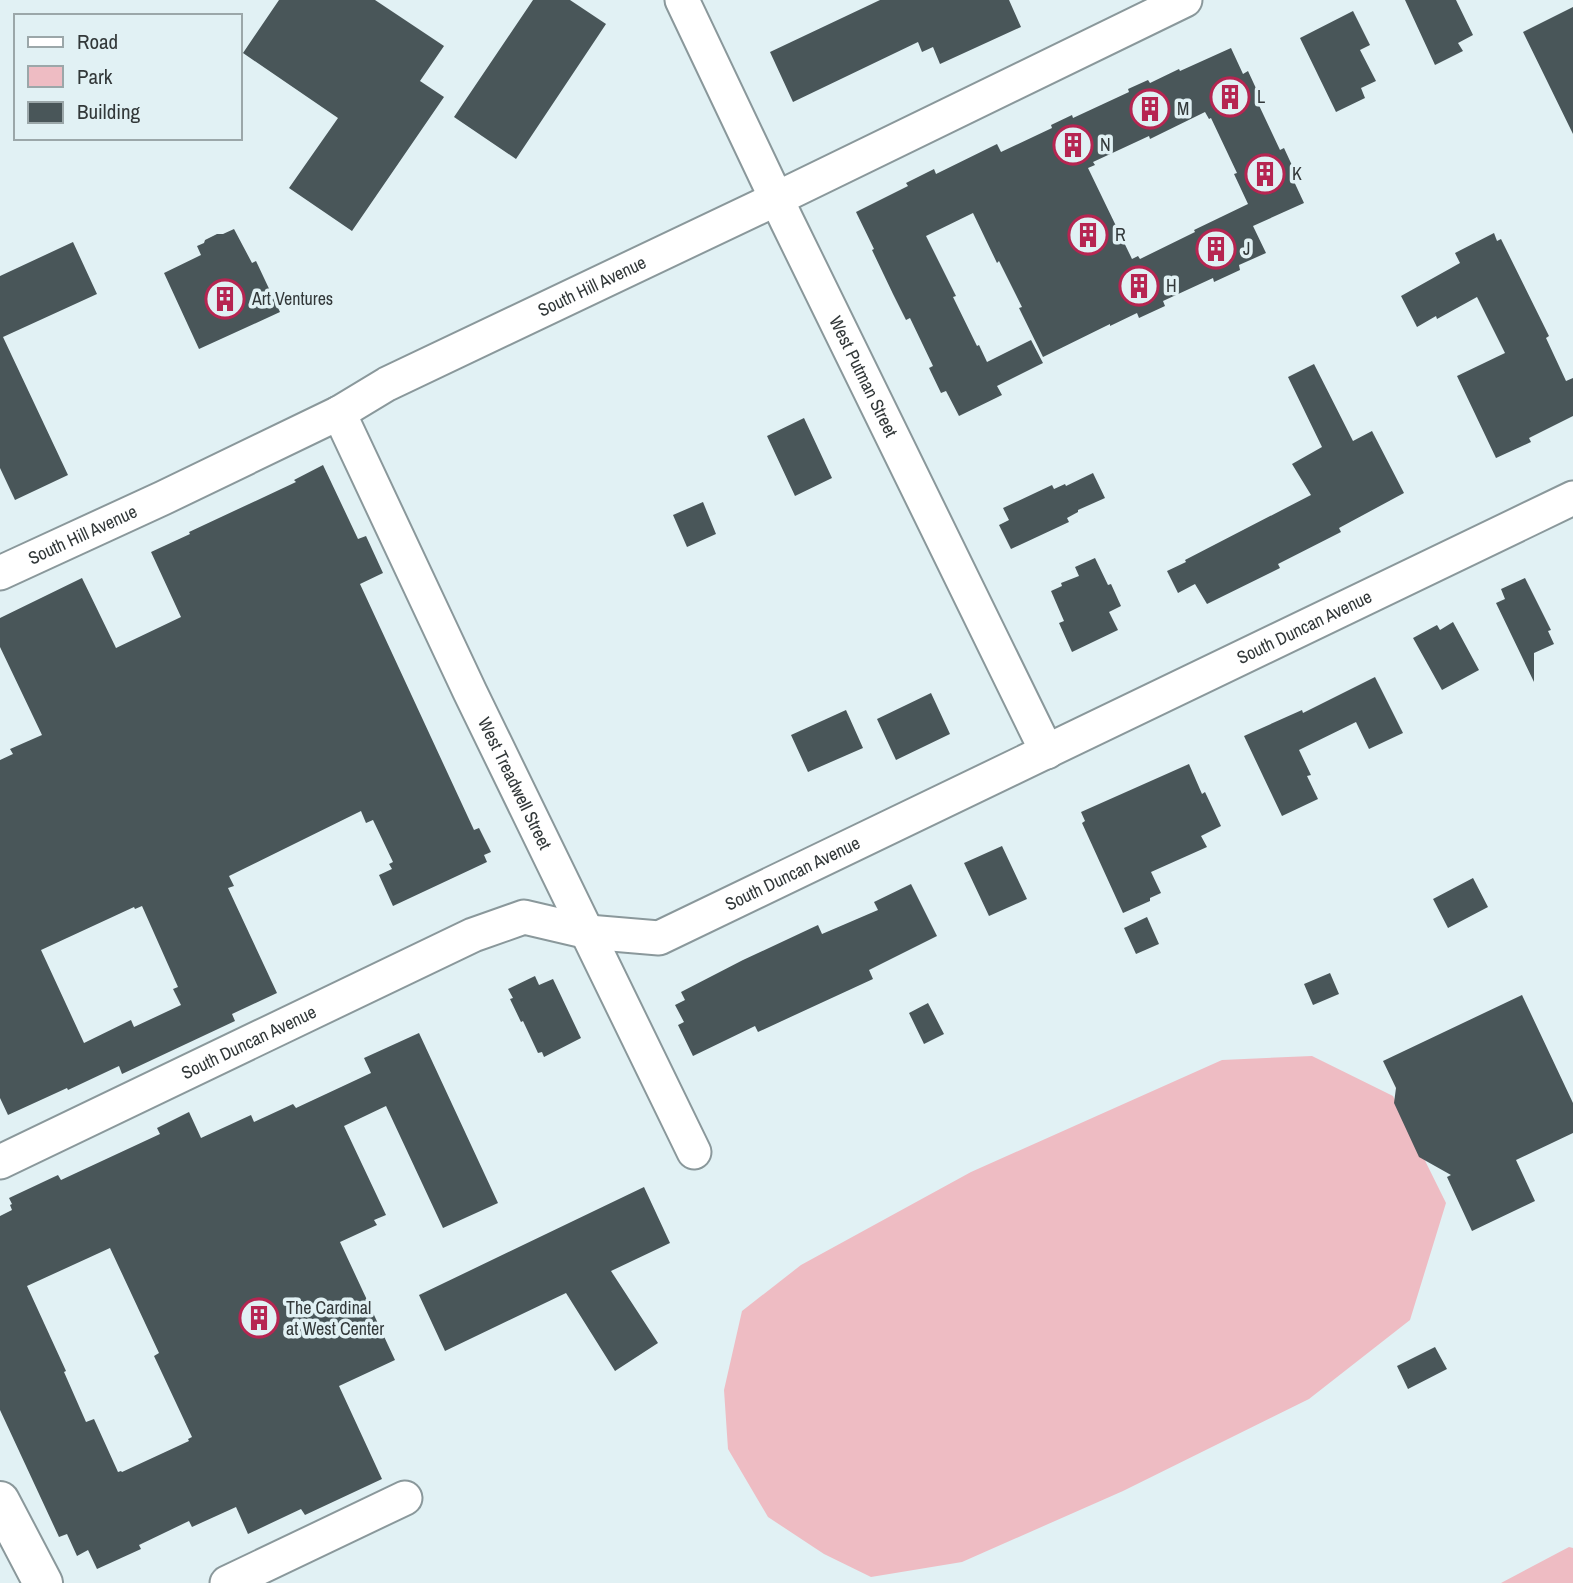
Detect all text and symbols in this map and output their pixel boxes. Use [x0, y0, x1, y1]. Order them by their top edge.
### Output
legend [14, 14, 242, 140]
text: Road [77, 27, 118, 56]
text: Park [77, 62, 113, 91]
building icon: L [1209, 76, 1251, 118]
place label: L [1257, 84, 1265, 109]
building icon: M [1129, 88, 1171, 130]
place label: M [1177, 96, 1189, 121]
text: Building [77, 97, 141, 126]
building icon: N [1052, 124, 1094, 166]
place label: N [1100, 132, 1111, 157]
building icon: K [1244, 153, 1286, 195]
place label: K [1292, 161, 1302, 186]
building icon: R [1067, 214, 1109, 256]
place label: R [1115, 222, 1126, 247]
building icon: J [1195, 228, 1237, 270]
place label: J [1243, 236, 1250, 261]
street label: South Hill Avenue [534, 250, 650, 323]
building icon: H [1118, 265, 1160, 307]
place label: H [1166, 273, 1177, 298]
building icon: Art Ventures [204, 278, 246, 320]
place label: Art Ventures [251, 286, 333, 311]
street label: West Putman Street [823, 312, 904, 441]
street label: South Hill Avenue [24, 499, 141, 570]
street label: South Duncan Avenue [1233, 584, 1376, 670]
street label: West Treadwell Street [472, 713, 558, 854]
street label: South Duncan Avenue [721, 830, 864, 916]
street label: South Duncan Avenue [177, 999, 320, 1085]
place label: The Cardinal at West Center [286, 1295, 384, 1341]
building icon: The Cardinal at West Center [238, 1297, 280, 1339]

